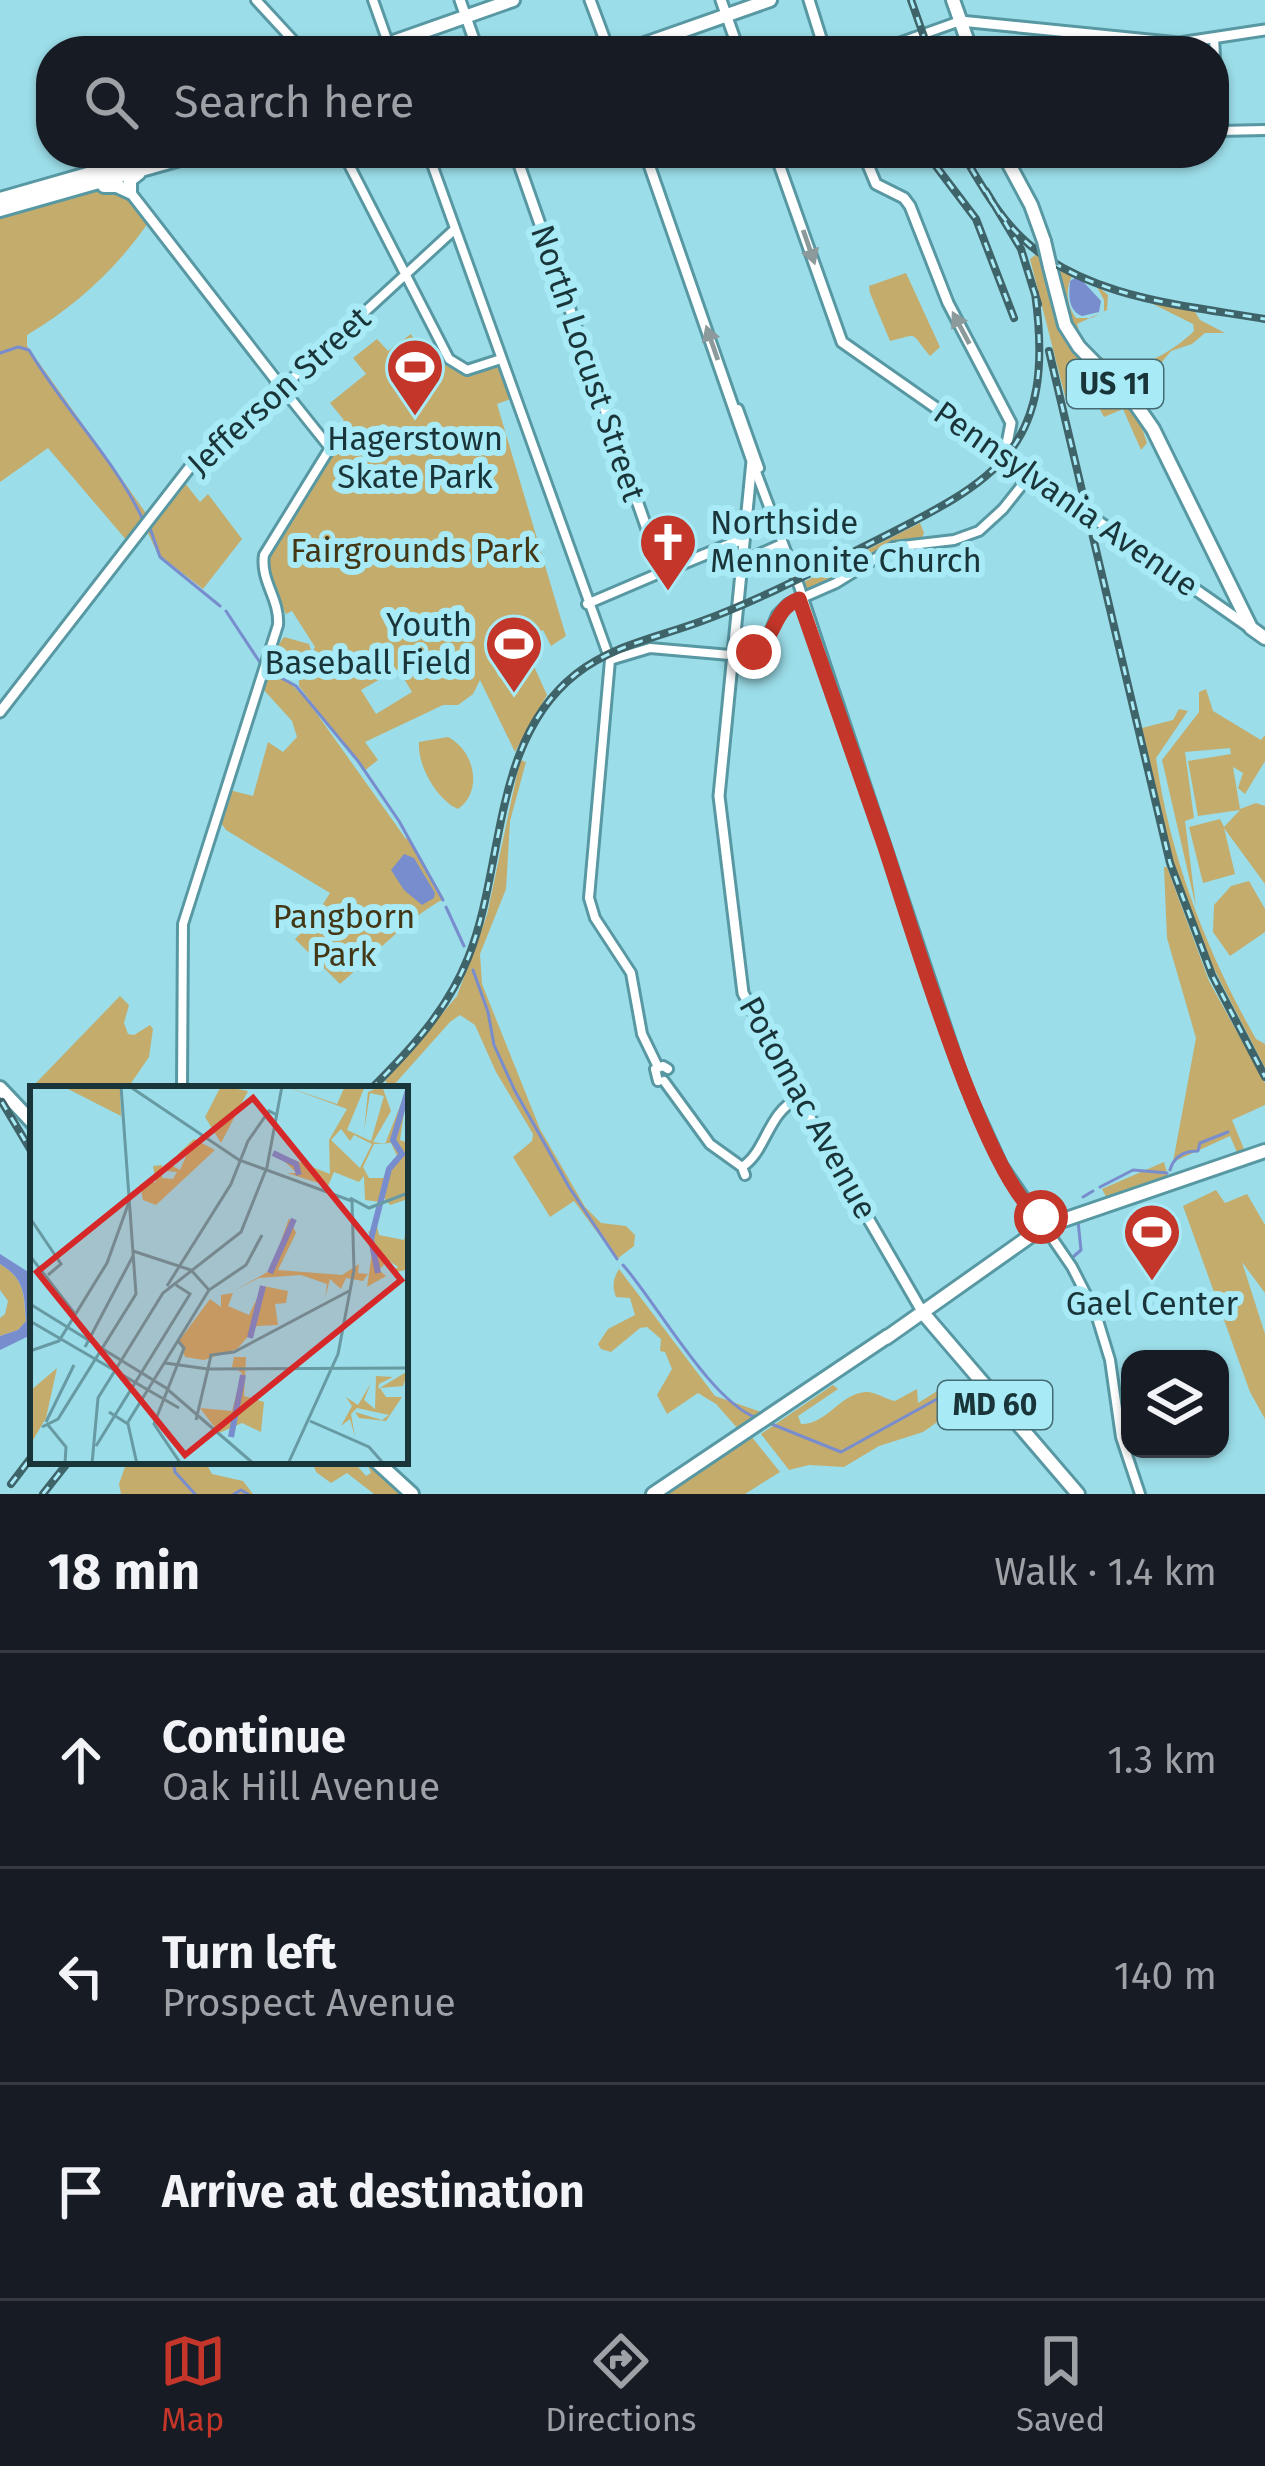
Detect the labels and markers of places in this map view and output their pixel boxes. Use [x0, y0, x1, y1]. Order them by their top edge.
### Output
sports icon: Hagerstown Skate Park [384, 336, 446, 418]
place label: Hagerstown Skate Park [327, 419, 503, 497]
place label: Northside Mennonite Church [710, 503, 982, 581]
church icon: Northside Mennonite Church [637, 511, 699, 593]
place label: Youth Baseball Field [264, 605, 472, 683]
sports icon: Youth Baseball Field [483, 613, 545, 695]
sports icon: Gael Center [1121, 1201, 1183, 1283]
place label: Gael Center [1066, 1284, 1238, 1324]

